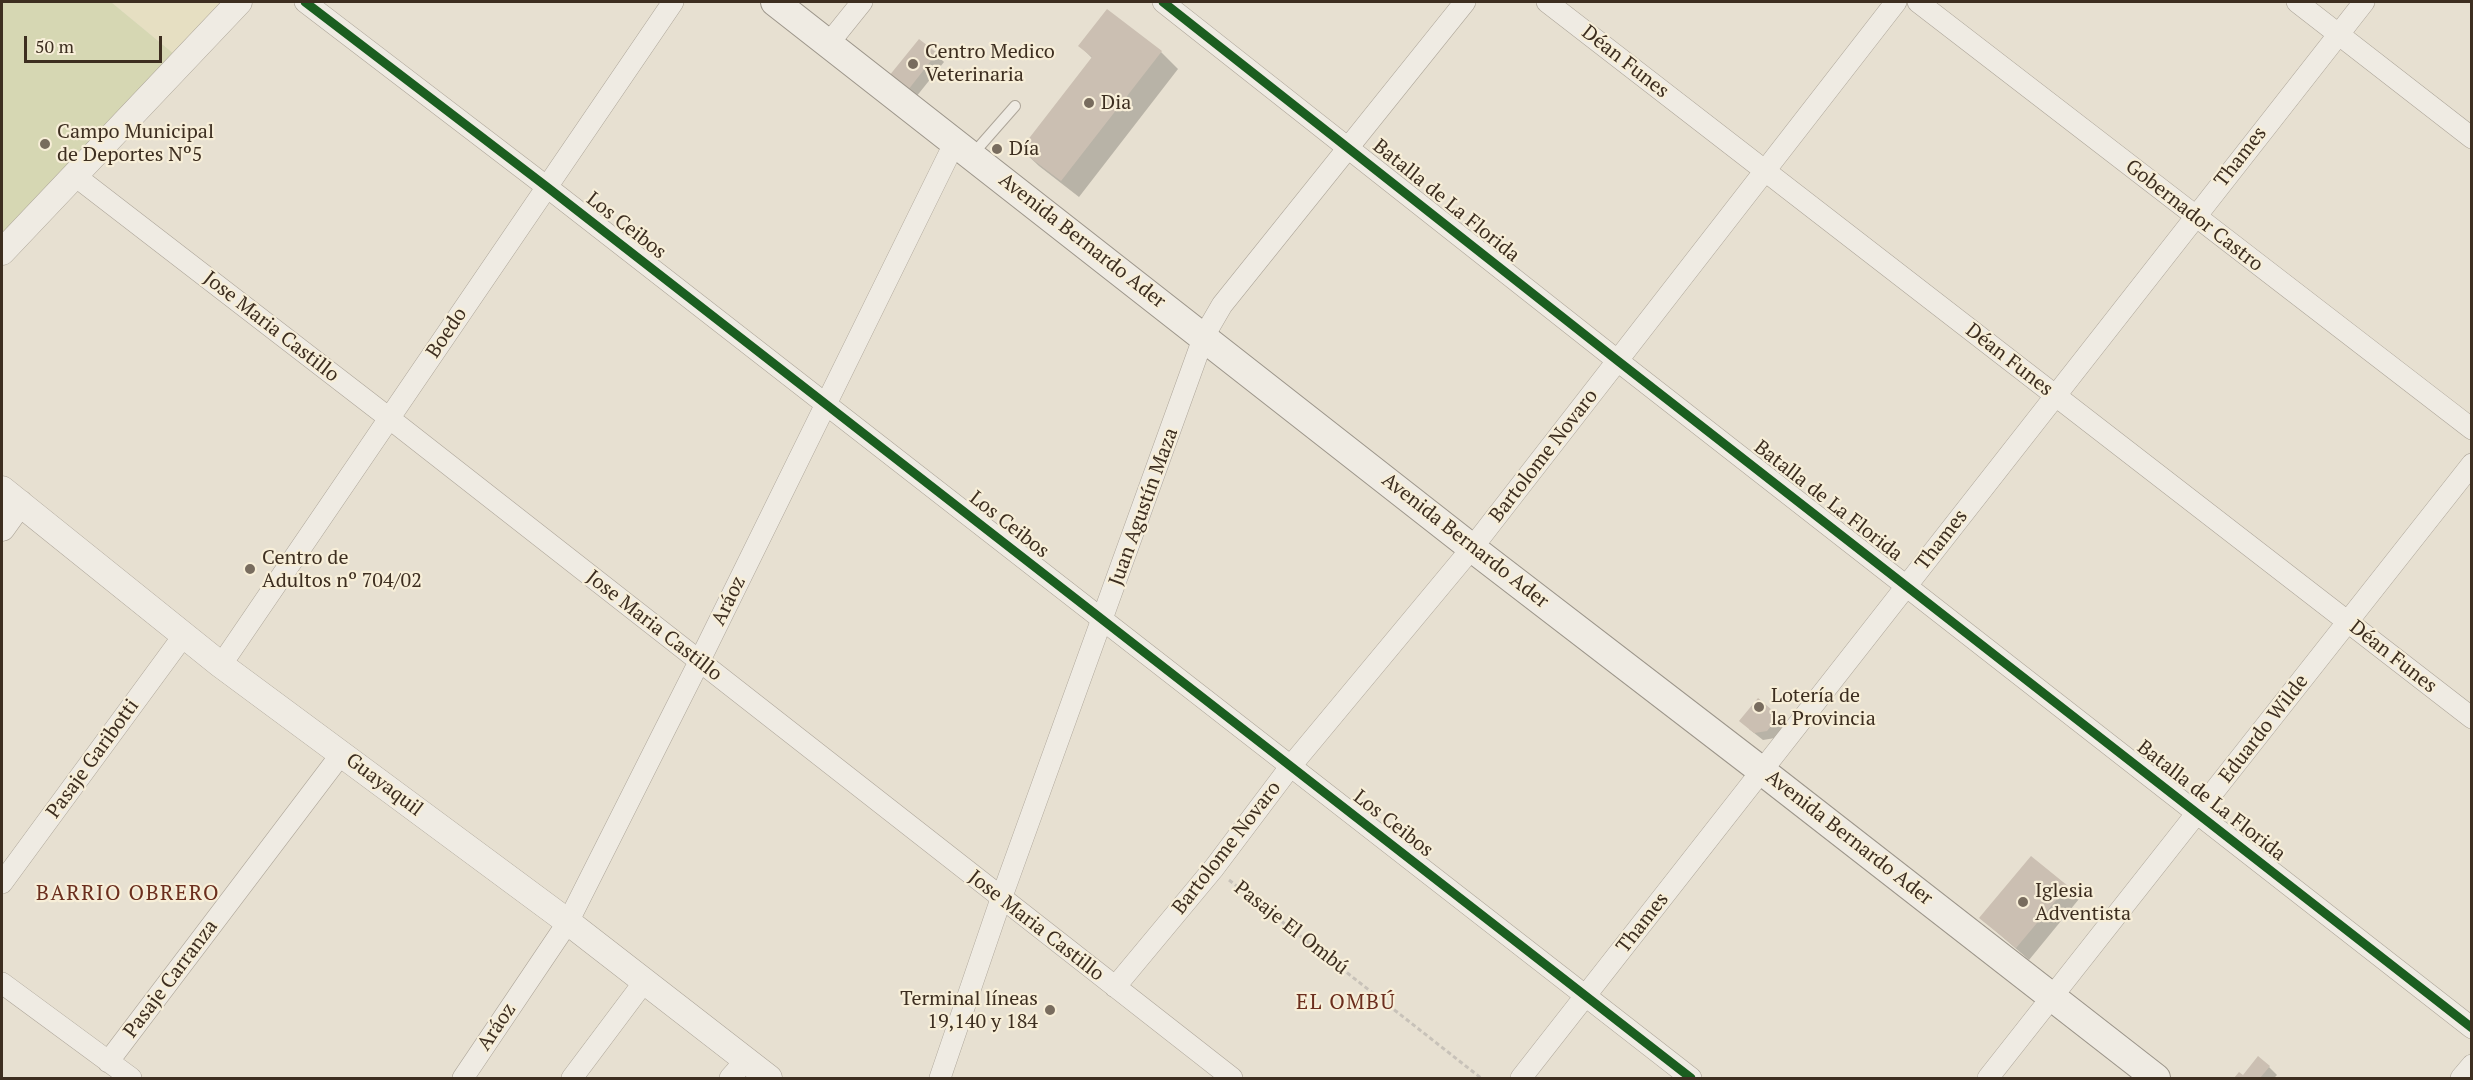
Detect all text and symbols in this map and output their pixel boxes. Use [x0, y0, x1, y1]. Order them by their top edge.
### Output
street label: Déan Funes [1577, 21, 1673, 103]
scale bar [27, 24, 165, 62]
text: 50 m [35, 34, 74, 58]
place label: Centro Medico Veterinaria [925, 40, 1055, 87]
marker: Centro Medico Veterinaria [906, 57, 920, 71]
place label: Dia [1101, 91, 1131, 115]
marker: Dia [1082, 96, 1096, 110]
place label: Campo Municipal de Deportes Nº5 [57, 120, 214, 167]
street label: Thames [2210, 122, 2272, 192]
street label: Batalla de La Florida [1368, 134, 1524, 268]
marker: Campo Municipal de Deportes Nº5 [38, 137, 52, 151]
place label: Día [1009, 137, 1039, 161]
marker: Día [990, 142, 1004, 156]
street label: Gobernador Castro [2120, 155, 2268, 277]
street label: Avenida Bernardo Ader [994, 168, 1170, 314]
street label: Los Ceibos [581, 187, 671, 265]
street label: Jose Maria Castillo [198, 267, 344, 387]
street label: Boedo [422, 303, 472, 363]
street label: Déan Funes [1961, 319, 2057, 401]
street label: Bartolome Novaro [1485, 385, 1603, 527]
street label: Juan Agustín Maza [1104, 425, 1184, 589]
street label: Batalla de La Florida [1749, 436, 1907, 566]
street label: Avenida Bernardo Ader [1377, 468, 1553, 614]
street label: Los Ceibos [964, 486, 1054, 564]
street label: Thames [1911, 505, 1973, 575]
place label: Centro de Adultos nº 704/02 [262, 546, 422, 593]
marker: Centro de Adultos nº 704/02 [243, 562, 257, 576]
street label: Jose Maria Castillo [581, 566, 727, 686]
street label: Aráoz [707, 572, 751, 630]
street label: Déan Funes [2345, 616, 2441, 698]
street label: Eduardo Wilde [2214, 670, 2314, 788]
place label: Lotería de la Provincia [1771, 684, 1876, 731]
street label: Pasaje Garibotti [42, 695, 144, 823]
marker: Lotería de la Provincia [1752, 700, 1766, 714]
street label: Batalla de La Florida [2132, 736, 2290, 866]
street label: Guayaquil [341, 748, 427, 822]
street label: Avenida Bernardo Ader [1761, 765, 1937, 911]
street label: Bartolome Novaro [1168, 777, 1286, 919]
street label: Los Ceibos [1348, 785, 1438, 863]
street label: Jose Maria Castillo [963, 866, 1109, 986]
street label: Pasaje El Ombú [1229, 876, 1353, 980]
place label: Iglesia Adventista [2035, 879, 2131, 926]
district label: BARRIO OBRERO [36, 881, 220, 907]
street label: Thames [1612, 888, 1674, 958]
marker: Iglesia Adventista [2016, 895, 2030, 909]
street label: Pasaje Carranza [119, 915, 223, 1043]
place label: Terminal líneas 19,140 y 184 [900, 987, 1038, 1034]
district label: EL OMBÚ [1296, 990, 1396, 1016]
street label: Aráoz [473, 999, 521, 1055]
marker: Terminal líneas 19,140 y 184 [1043, 1003, 1057, 1017]

